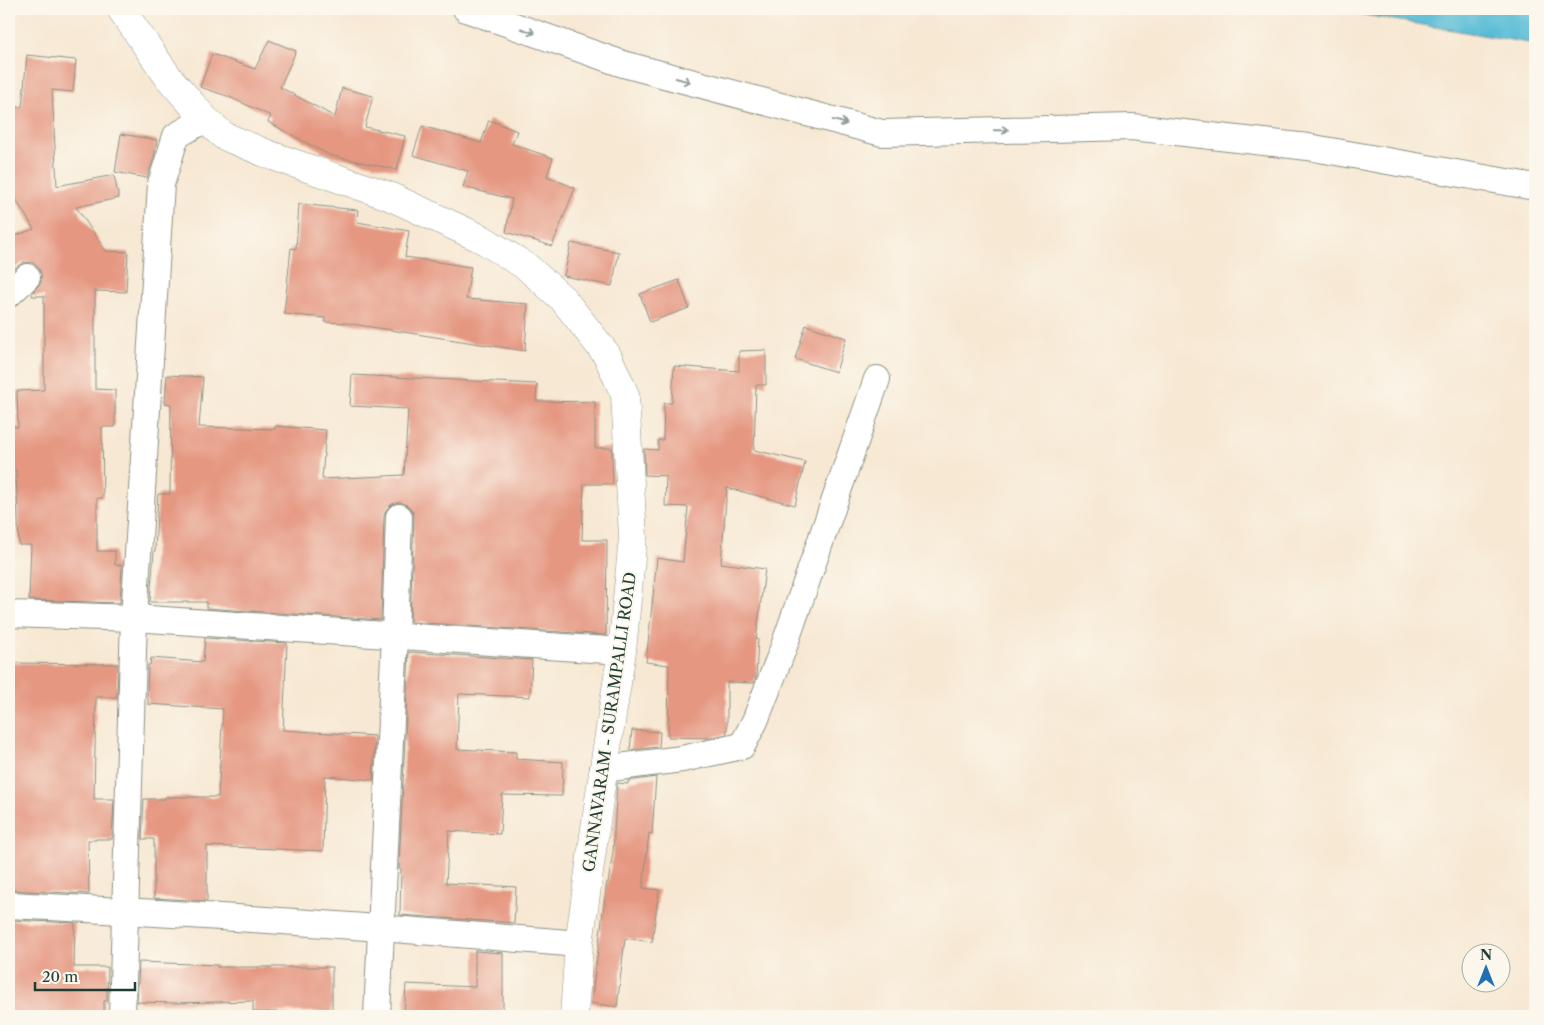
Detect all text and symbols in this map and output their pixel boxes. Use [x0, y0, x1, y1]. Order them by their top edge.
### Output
one-way arrow [520, 26, 536, 36]
one-way arrow [675, 75, 691, 85]
one-way arrow [832, 117, 848, 127]
one-way arrow [993, 125, 1009, 135]
street label: GANNAVARAM - SURAMPALLI ROAD [578, 571, 640, 873]
north arrow [1462, 942, 1512, 992]
text: N [1480, 946, 1492, 964]
scale bar [35, 960, 135, 992]
text: 20 m [42, 967, 78, 986]

